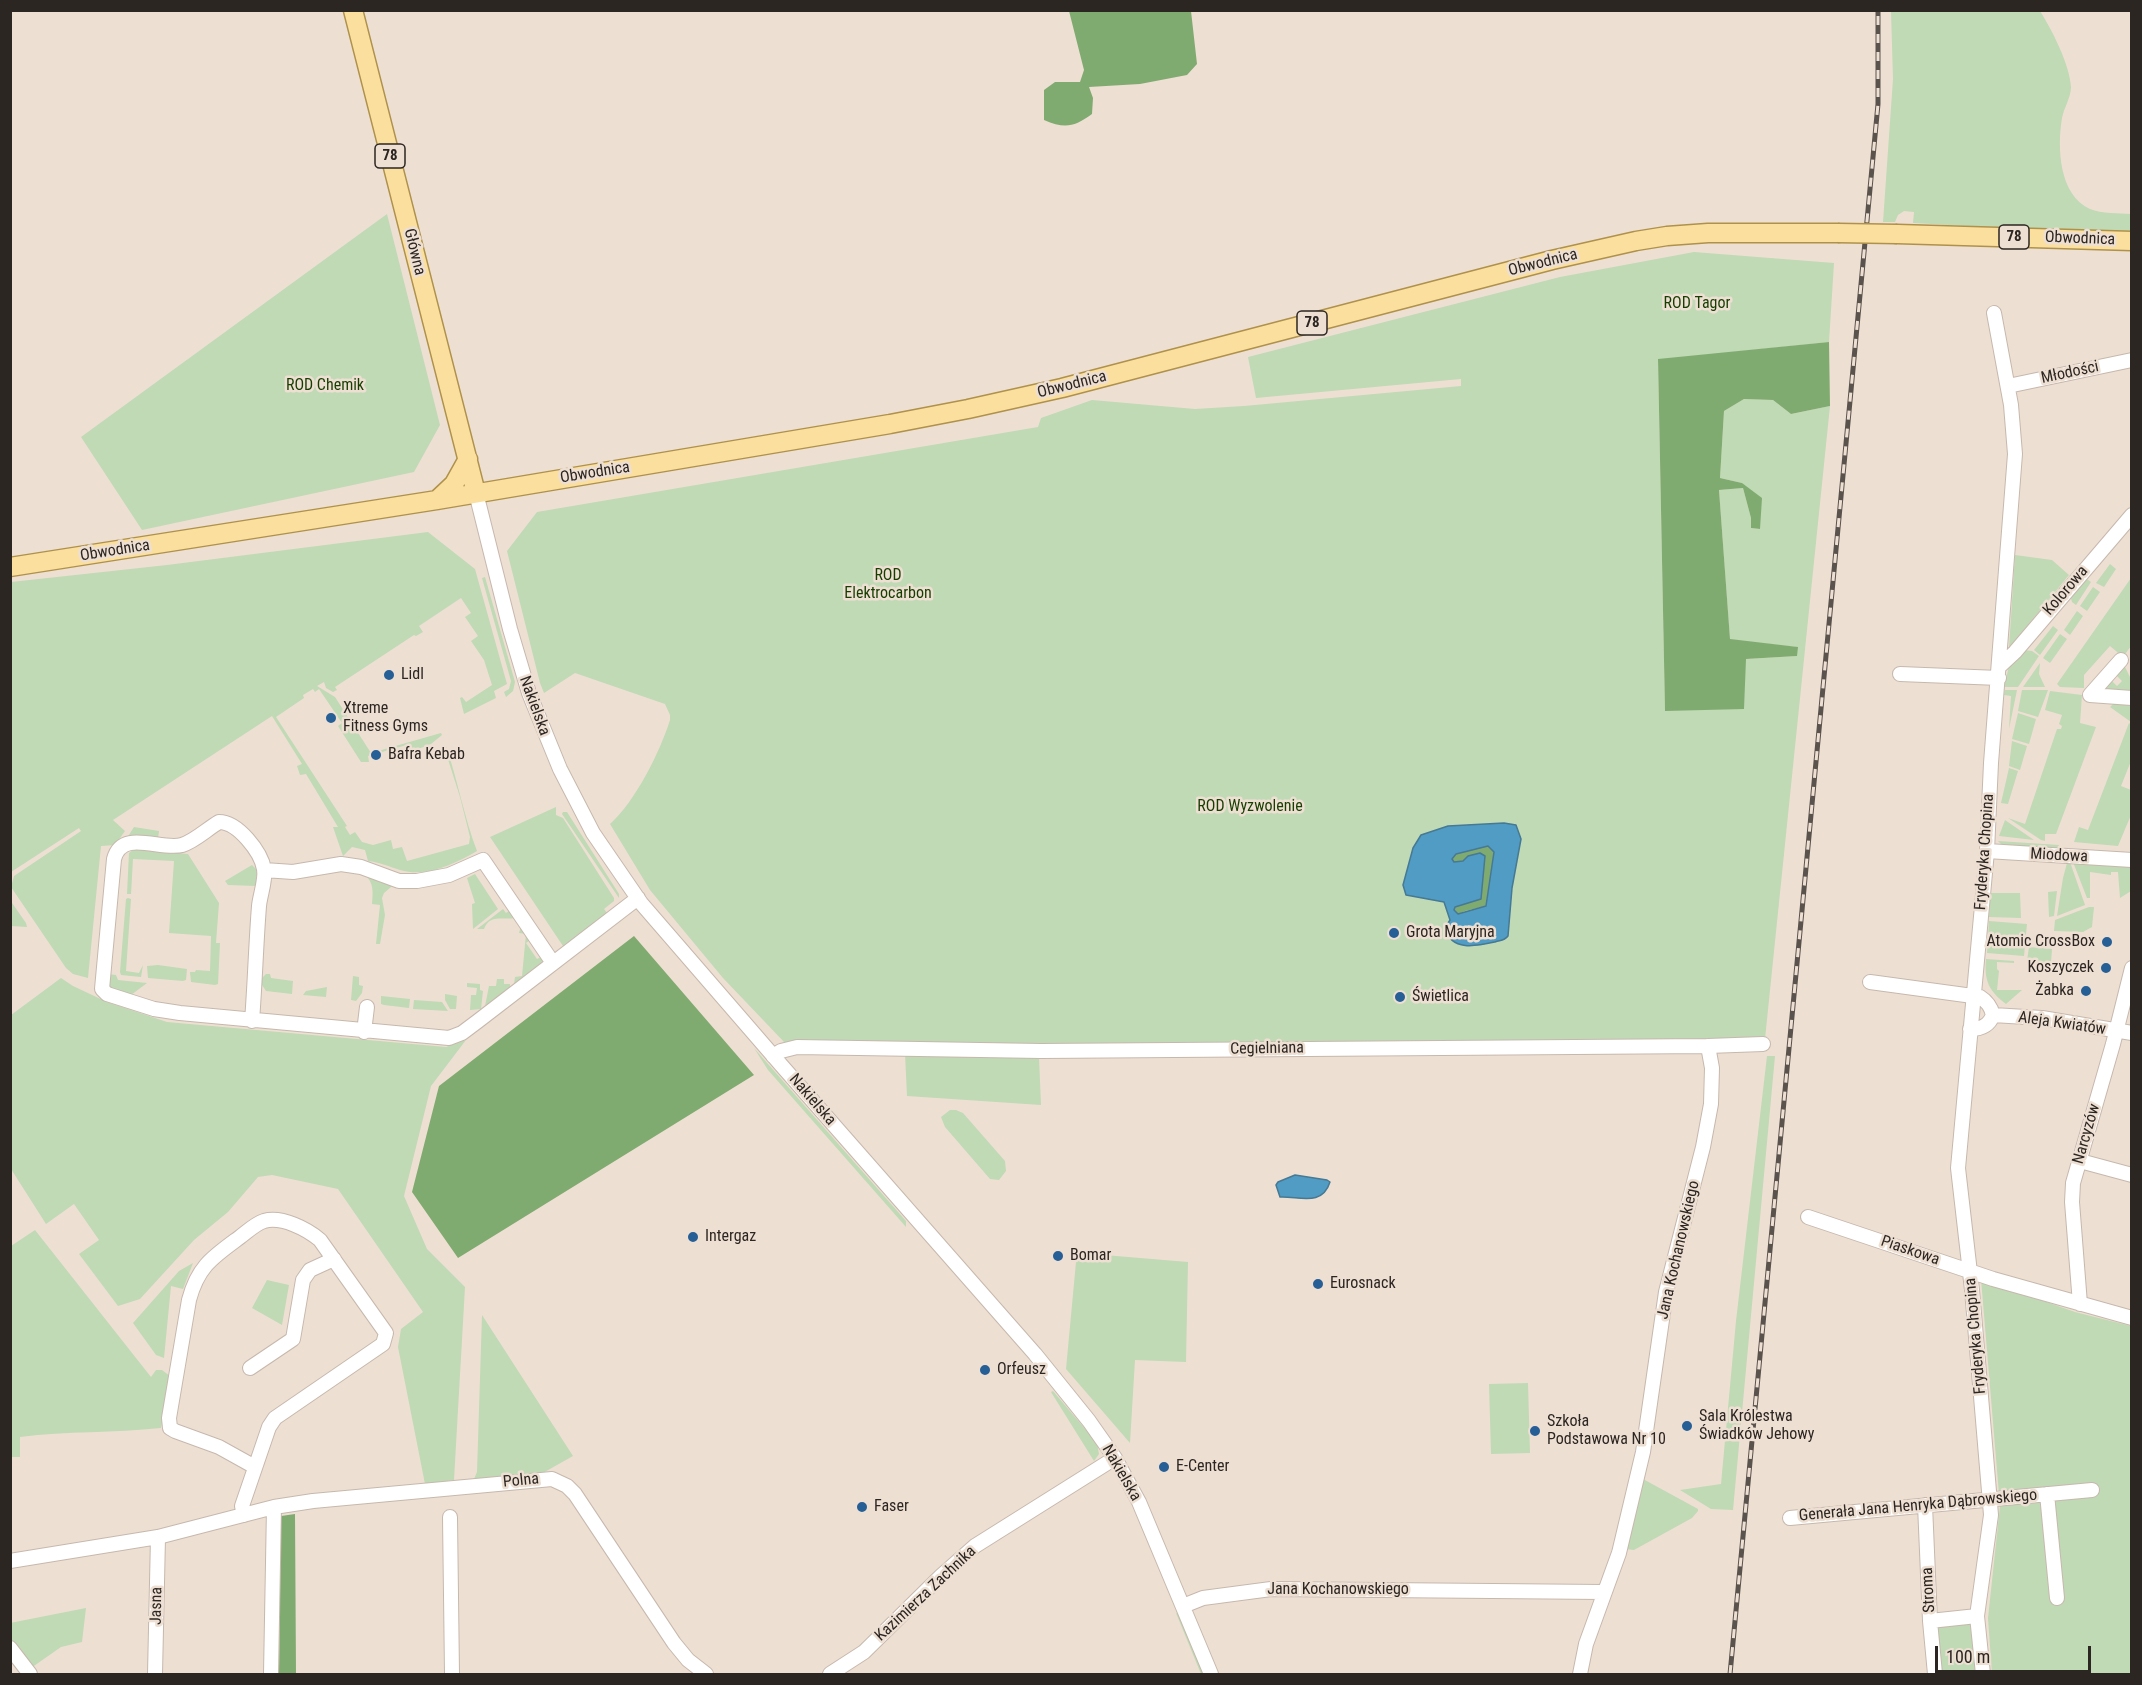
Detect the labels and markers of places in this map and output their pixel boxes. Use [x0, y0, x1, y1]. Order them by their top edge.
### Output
place label: Lidl [401, 665, 424, 685]
marker: Lidl [382, 668, 396, 682]
place label: Xtreme Fitness Gyms [343, 699, 428, 737]
marker: Xtreme Fitness Gyms [324, 711, 338, 725]
place label: Bafra Kebab [388, 745, 465, 765]
marker: Bafra Kebab [369, 748, 383, 762]
place label: Grota Maryjna [1406, 923, 1495, 943]
marker: Grota Maryjna [1387, 926, 1401, 940]
place label: Atomic CrossBox [1986, 932, 2095, 952]
marker: Atomic CrossBox [2100, 935, 2114, 949]
place label: Koszyczek [2028, 958, 2094, 978]
marker: Koszyczek [2099, 961, 2113, 975]
place label: Żabka [2035, 981, 2074, 1001]
marker: Żabka [2079, 984, 2093, 998]
place label: Świetlica [1412, 987, 1469, 1007]
marker: Świetlica [1393, 990, 1407, 1004]
place label: Intergaz [705, 1227, 756, 1247]
marker: Intergaz [686, 1230, 700, 1244]
place label: Bomar [1070, 1246, 1111, 1266]
marker: Bomar [1051, 1249, 1065, 1263]
place label: Eurosnack [1330, 1274, 1396, 1294]
marker: Eurosnack [1311, 1277, 1325, 1291]
place label: Orfeusz [997, 1360, 1046, 1380]
marker: Orfeusz [978, 1363, 992, 1377]
place label: Sala Królestwa Świadków Jehowy [1699, 1407, 1814, 1445]
place label: Szkoła Podstawowa Nr 10 [1547, 1412, 1666, 1450]
marker: Sala Królestwa Świadków Jehowy [1680, 1419, 1694, 1433]
marker: Szkoła Podstawowa Nr 10 [1528, 1424, 1542, 1438]
place label: E-Center [1176, 1457, 1229, 1477]
marker: E-Center [1157, 1460, 1171, 1474]
place label: Faser [874, 1497, 909, 1517]
marker: Faser [855, 1500, 869, 1514]

